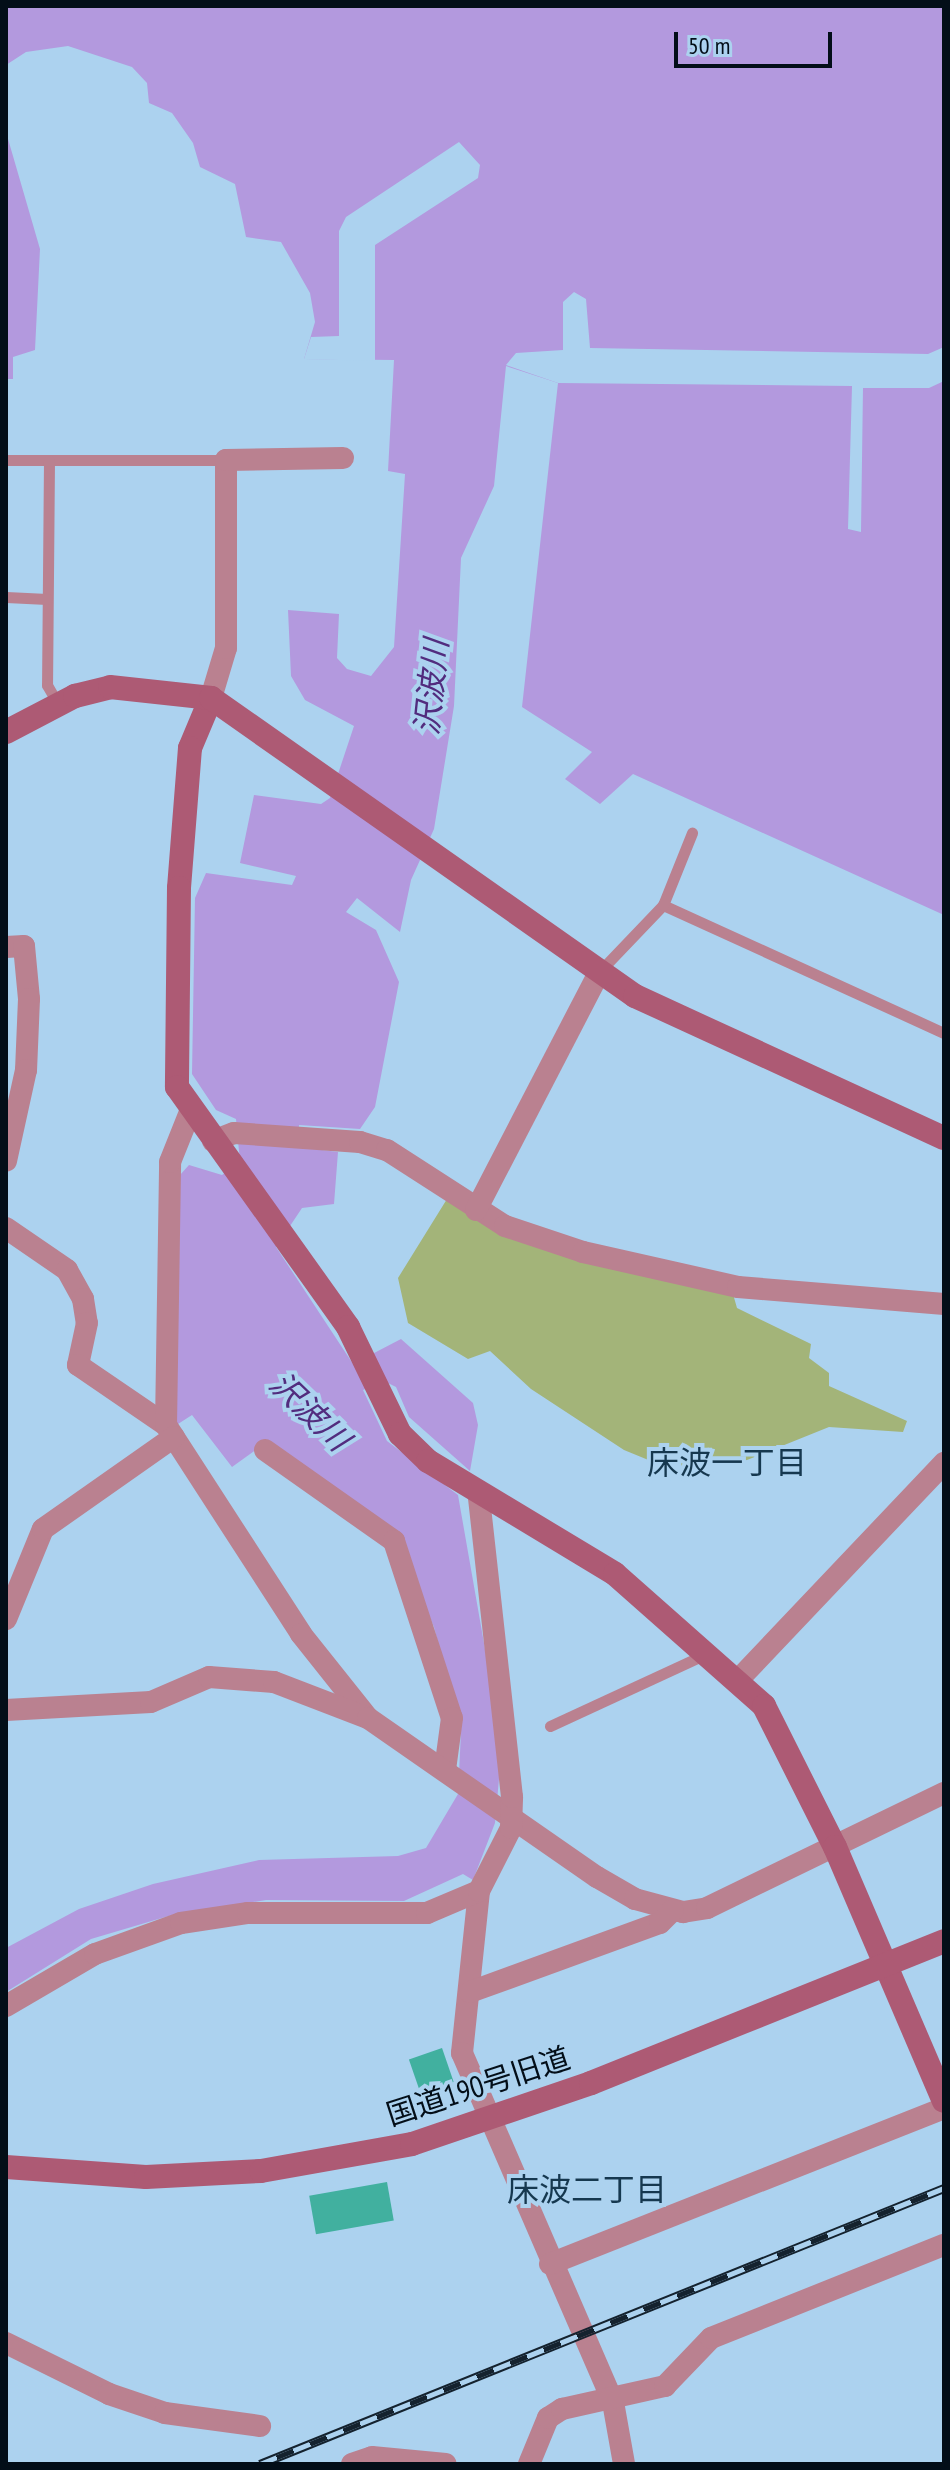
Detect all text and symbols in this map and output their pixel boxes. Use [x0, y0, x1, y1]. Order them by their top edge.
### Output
scale bar [678, 16, 836, 66]
text: 50 m [688, 30, 730, 61]
water label: 沢波川 [407, 637, 455, 737]
water label: 沢波川 [262, 1364, 358, 1458]
district label: 床波一丁目 [647, 1443, 807, 1481]
street label: 国道190号旧道 [382, 2039, 574, 2133]
district label: 床波二丁目 [507, 2170, 667, 2208]

